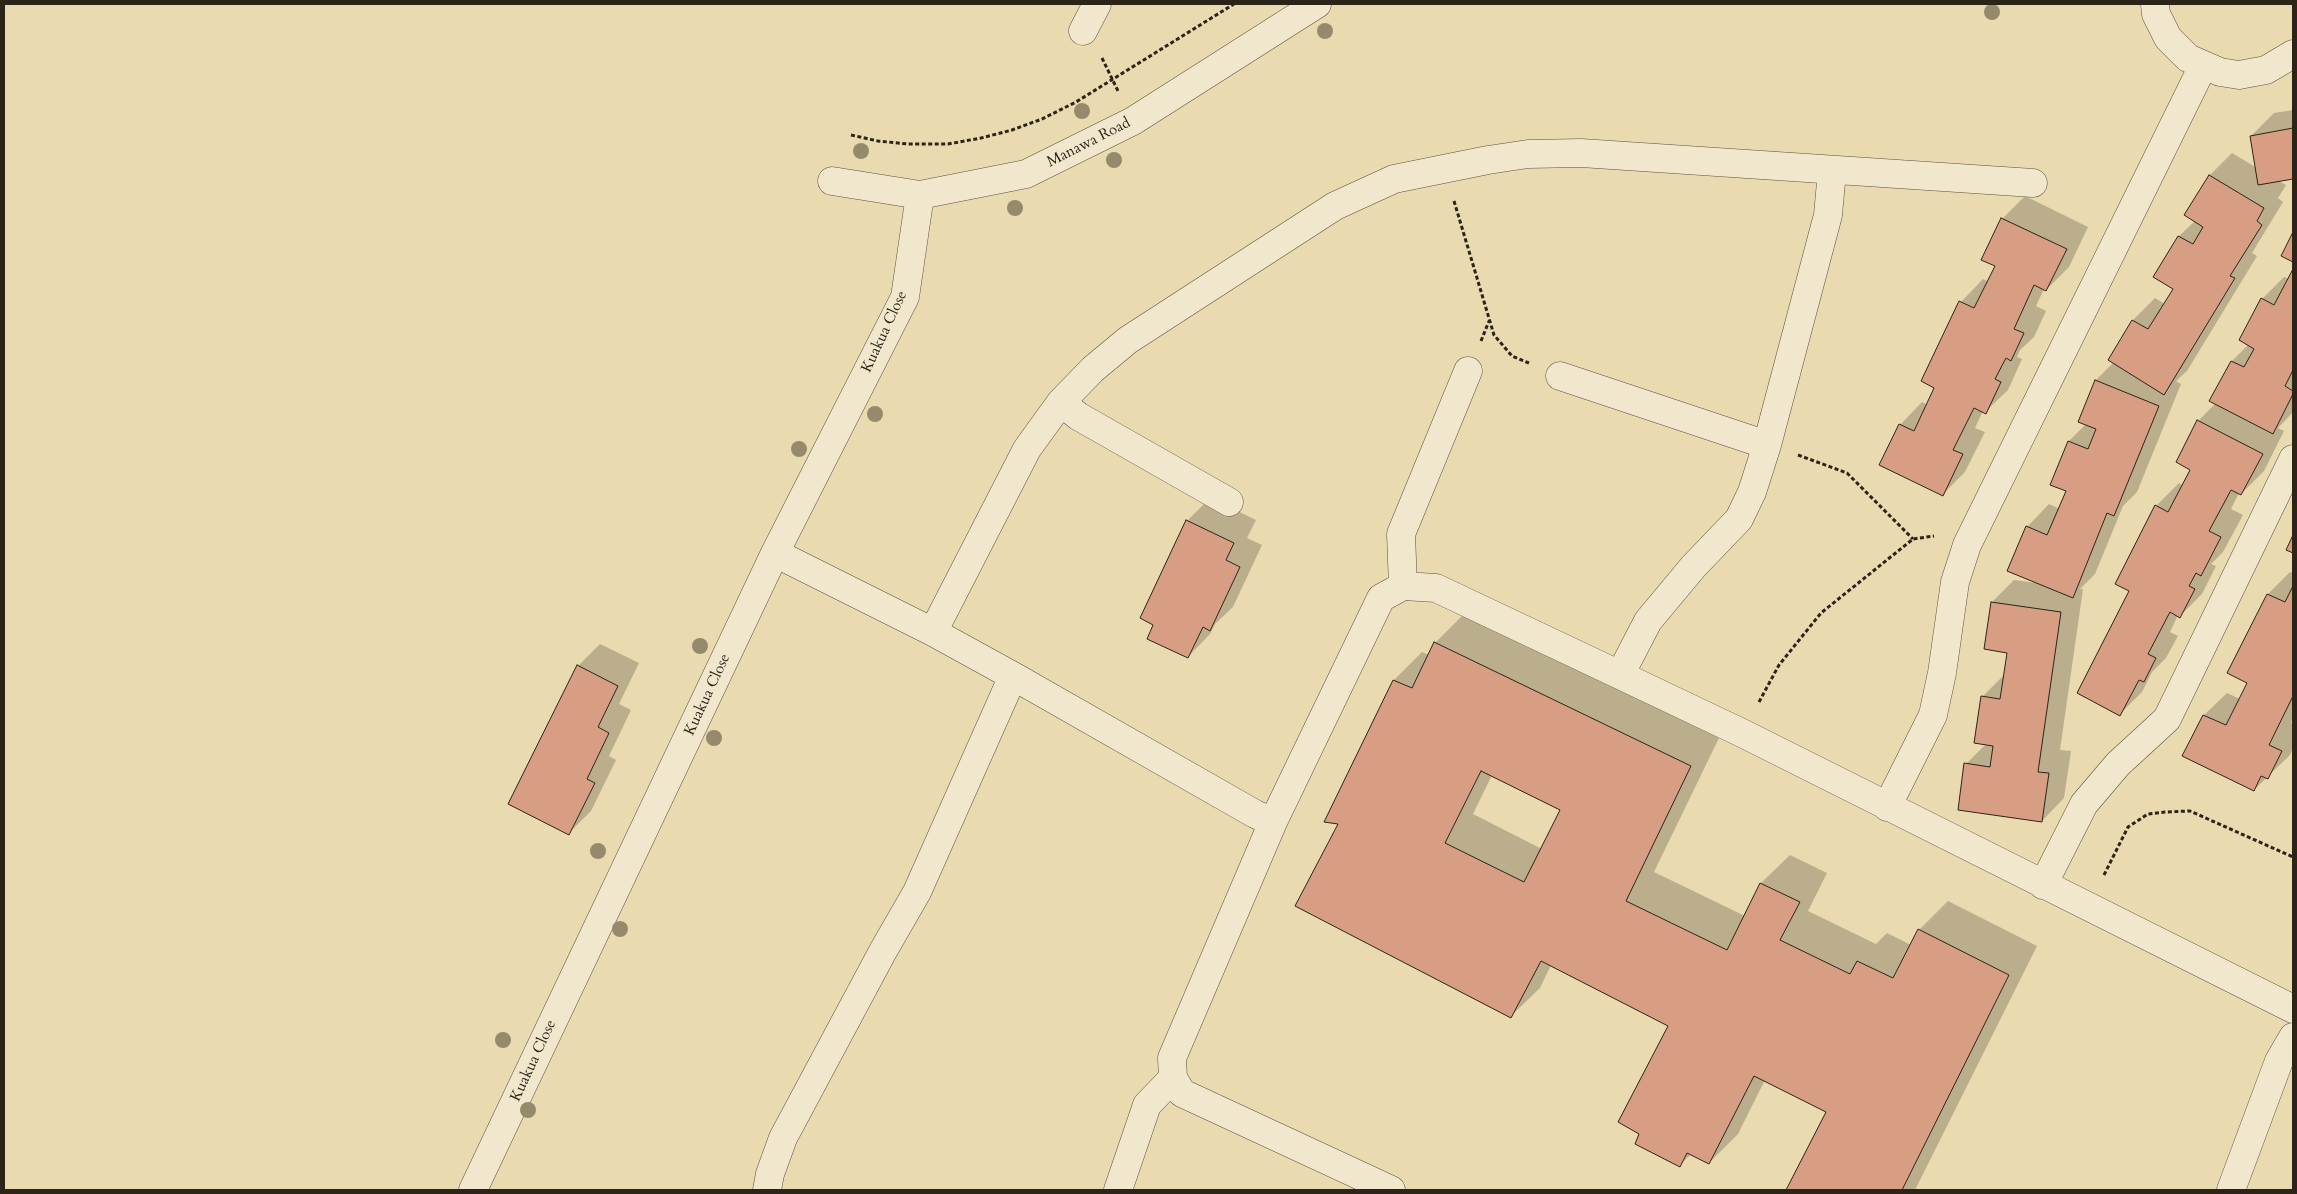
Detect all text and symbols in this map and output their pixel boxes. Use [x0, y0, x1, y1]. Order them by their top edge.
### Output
street label: Manawa Road [1044, 114, 1134, 172]
street label: Kuakua Close [858, 288, 912, 376]
street label: Kuakua Close [681, 651, 735, 739]
street label: Kuakua Close [507, 1017, 561, 1105]

